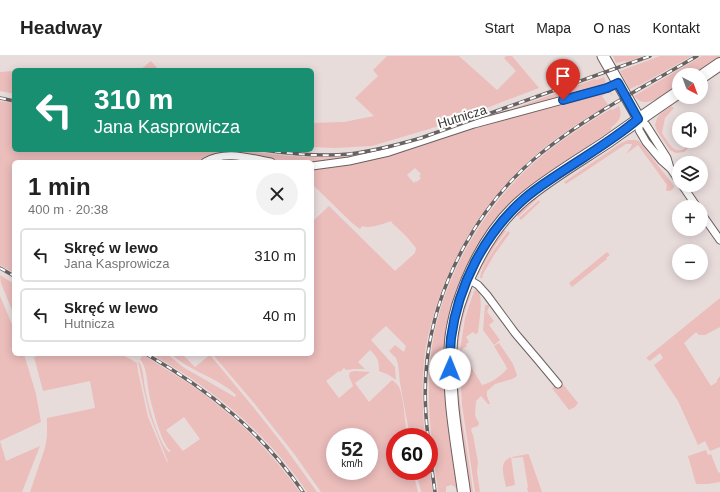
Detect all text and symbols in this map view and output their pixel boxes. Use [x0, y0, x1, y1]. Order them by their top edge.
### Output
text: Headway [20, 17, 102, 38]
text: Start [485, 20, 514, 36]
text: Mapa [536, 20, 571, 36]
text: O nas [593, 20, 631, 36]
text: Kontakt [653, 20, 700, 36]
pin [546, 59, 580, 100]
icon: arrive [552, 65, 574, 87]
north arrow [672, 68, 708, 104]
map controls [672, 68, 708, 280]
icon: left [28, 84, 80, 136]
text: 310 m [94, 84, 173, 115]
street label: Hutnicza [436, 102, 489, 131]
button: sound [672, 112, 708, 148]
text: Jana Kasprowicza [94, 117, 240, 137]
button: layers [672, 156, 708, 192]
text: 1 min [28, 173, 91, 200]
button: close [256, 173, 298, 215]
button: + [672, 200, 708, 236]
text: 400 m · 20:38 [28, 202, 108, 217]
text: Skręć w lewo [64, 239, 158, 256]
icon: left [30, 244, 52, 266]
button: − [672, 244, 708, 280]
text: 310 m [254, 247, 296, 264]
text: Jana Kasprowicza [64, 256, 170, 271]
text: Skręć w lewo [64, 299, 158, 316]
icon: left [30, 304, 52, 326]
text: 40 m [263, 307, 296, 324]
text: Hutnicza [64, 316, 115, 331]
position arrow [429, 348, 471, 390]
speed limit sign: 60 [386, 428, 438, 480]
text: 52 [341, 438, 363, 460]
text: km/h [341, 458, 363, 469]

